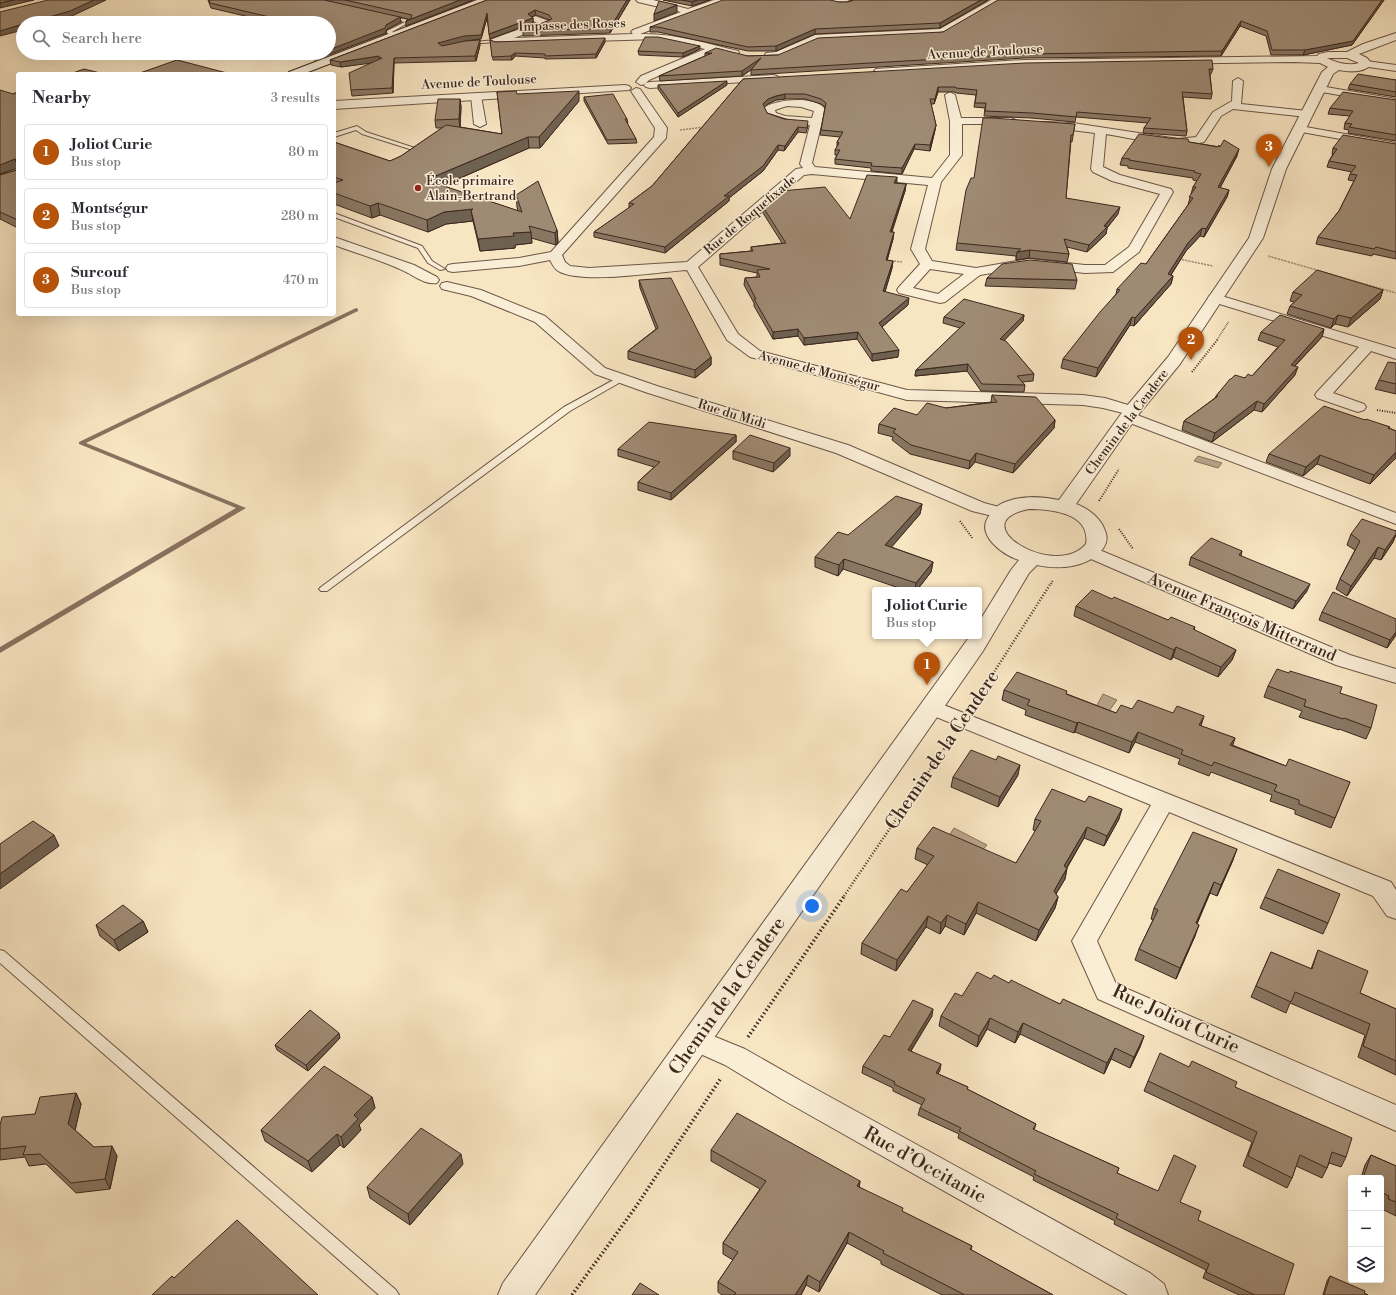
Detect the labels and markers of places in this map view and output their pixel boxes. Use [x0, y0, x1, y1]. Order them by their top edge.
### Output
pin: 3 [1256, 134, 1282, 167]
place label: École primaire Alain-Bertrand [425, 172, 517, 204]
marker: École primaire Alain-Bertrand [413, 183, 423, 193]
pin: 2 [1178, 327, 1204, 360]
pin: 1 [914, 652, 940, 685]

